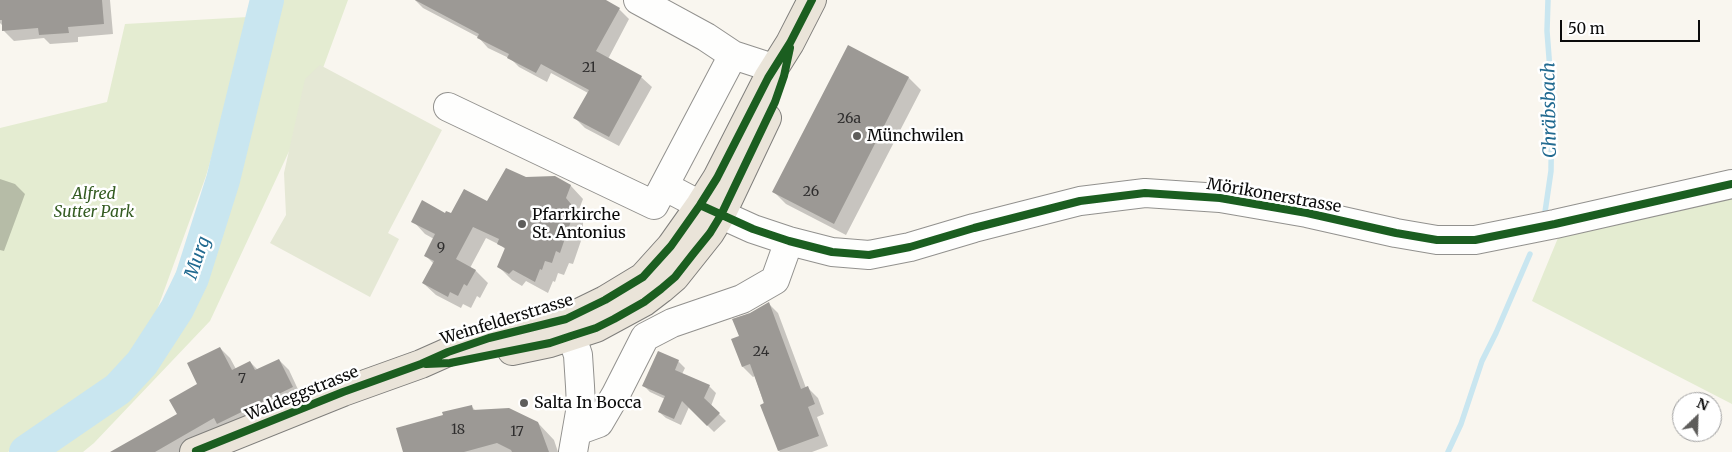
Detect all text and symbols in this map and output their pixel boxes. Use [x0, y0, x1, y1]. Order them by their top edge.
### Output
scale bar [1562, 10, 1702, 42]
text: 50 m [1568, 19, 1605, 38]
house number: 21 [582, 60, 596, 76]
water label: Chräbsbach [1538, 62, 1562, 158]
house number: 26a [837, 111, 861, 127]
place label: Münchwilen [867, 126, 964, 146]
marker: Münchwilen [851, 130, 863, 142]
street label: Mörikonerstrasse [1205, 175, 1343, 217]
park label: Alfred Sutter Park [54, 184, 134, 222]
house number: 26 [803, 184, 819, 200]
place label: Pfarrkirche St. Antonius [532, 205, 626, 243]
marker: Pfarrkirche St. Antonius [516, 218, 528, 230]
water label: Murg [181, 234, 215, 282]
house number: 9 [437, 240, 445, 256]
street label: Weinfelderstrasse [438, 291, 576, 349]
house number: 24 [753, 344, 769, 360]
street label: Waldeggstrasse [243, 363, 361, 425]
house number: 7 [238, 371, 246, 387]
north arrow [1672, 392, 1722, 442]
place label: Salta In Bocca [534, 393, 642, 413]
text: N [1694, 394, 1711, 415]
marker: Salta In Bocca [518, 397, 530, 409]
house number: 18 [451, 422, 465, 438]
house number: 17 [510, 424, 524, 440]

